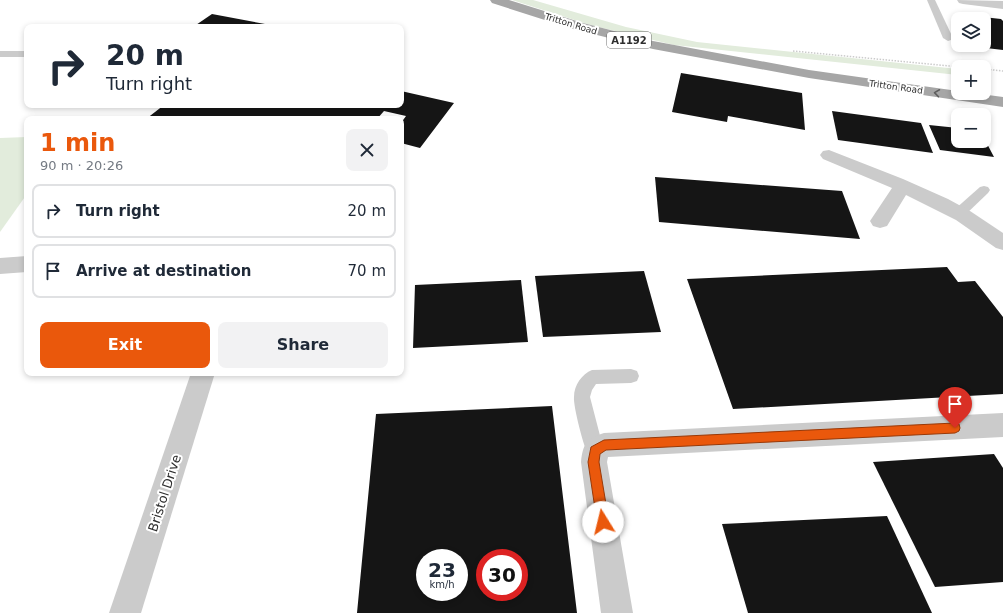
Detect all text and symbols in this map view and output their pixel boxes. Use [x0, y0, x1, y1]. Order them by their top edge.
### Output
street label: Tritton Road [543, 11, 598, 37]
map controls [951, 12, 991, 148]
button: layers [951, 12, 991, 52]
road number: A1192 [607, 32, 651, 48]
text: 20 m [106, 39, 184, 72]
icon: right [40, 40, 92, 92]
button: + [951, 60, 991, 100]
text: Turn right [106, 73, 192, 94]
street label: Tritton Road [868, 78, 923, 96]
one-way arrow [934, 89, 940, 98]
button: − [951, 108, 991, 148]
text: 1 min [40, 129, 115, 157]
button: close [346, 129, 388, 171]
text: 90 m · 20:26 [40, 158, 123, 173]
icon: right [42, 200, 64, 222]
text: Turn right [76, 202, 160, 220]
text: 20 m [348, 202, 386, 220]
icon: arrive [42, 260, 64, 282]
text: Arrive at destination [76, 262, 251, 280]
text: 70 m [348, 262, 386, 280]
button: Exit [40, 322, 210, 368]
button: Share [218, 322, 388, 368]
pin [938, 387, 972, 428]
icon: arrive [944, 393, 966, 415]
street label: Bristol Drive [145, 453, 184, 534]
position arrow [582, 501, 624, 543]
speed limit sign: 30 [476, 549, 528, 601]
text: 23 [428, 558, 456, 582]
text: km/h [429, 579, 455, 590]

